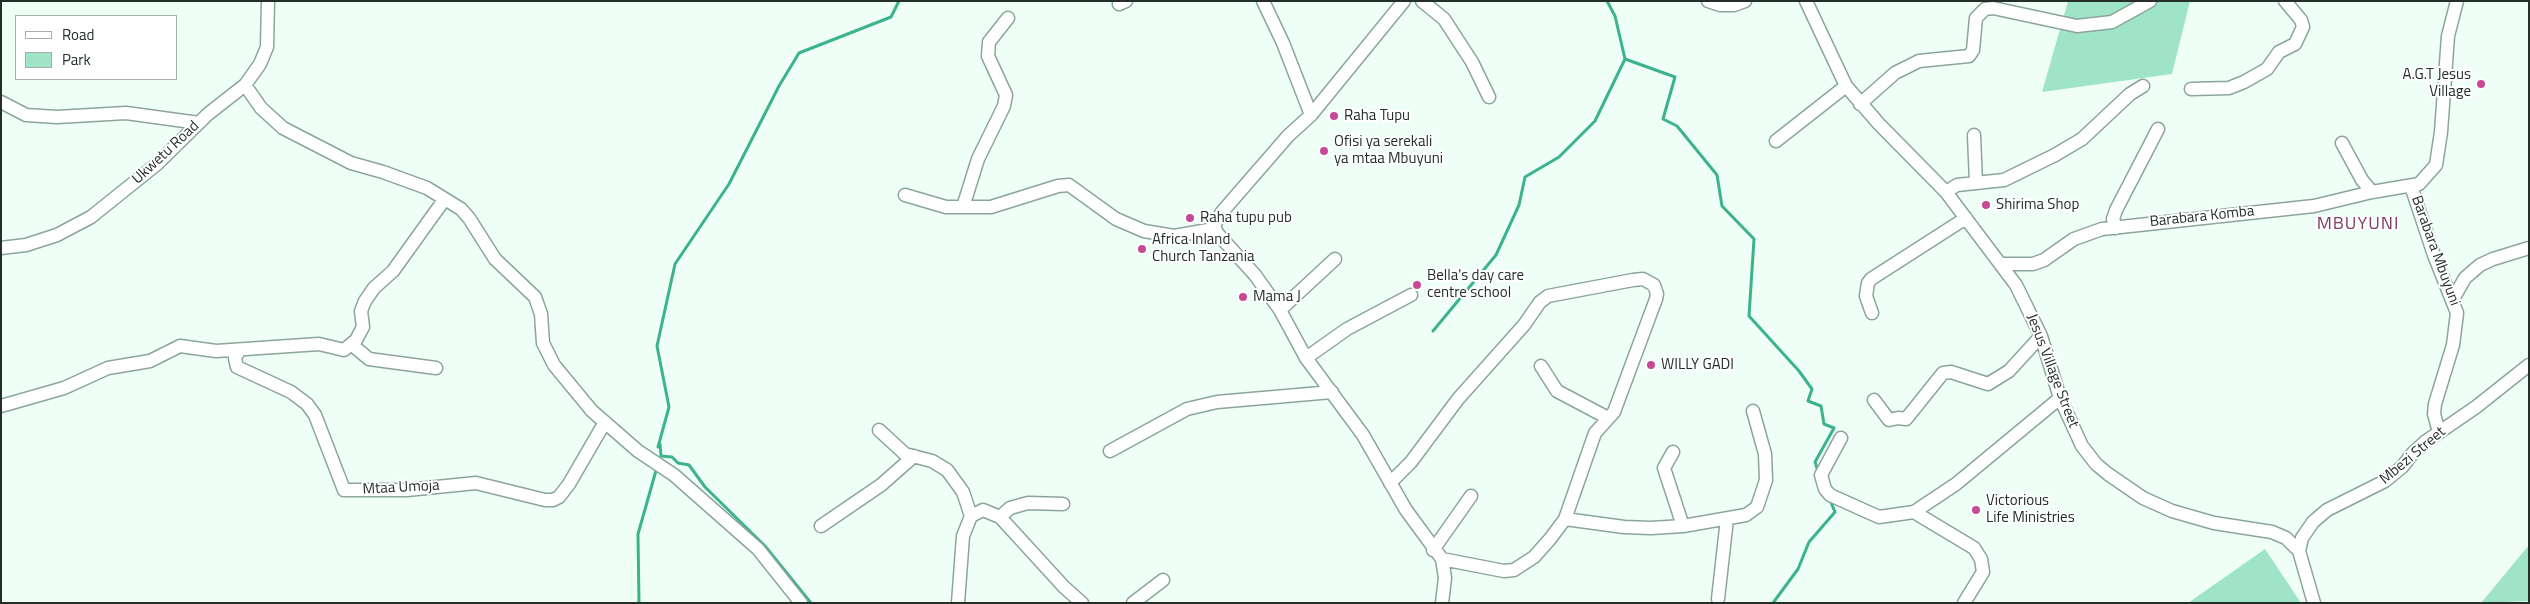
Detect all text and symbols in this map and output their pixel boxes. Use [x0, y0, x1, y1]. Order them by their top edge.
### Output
legend [15, 15, 178, 80]
text: Road [62, 23, 94, 46]
text: Park [62, 48, 91, 71]
place label: A.G.T Jesus Village [2403, 66, 2471, 101]
marker: A.G.T Jesus Village [2475, 78, 2487, 90]
place label: Raha Tupu [1344, 107, 1410, 125]
marker: Raha Tupu [1328, 110, 1340, 122]
street label: Ukwetu Road [129, 118, 203, 188]
place label: Ofisi ya serekali ya mtaa Mbuyuni [1334, 133, 1443, 168]
marker: Ofisi ya serekali ya mtaa Mbuyuni [1318, 145, 1330, 157]
street label: Barabara Mbuyuni [2407, 193, 2463, 309]
place label: Shirima Shop [1996, 196, 2079, 214]
marker: Shirima Shop [1980, 199, 1992, 211]
street label: Barabara Komba [2149, 203, 2255, 231]
place label: Raha tupu pub [1200, 209, 1292, 227]
marker: Raha tupu pub [1184, 212, 1196, 224]
district label: MBUYUNI [2316, 214, 2400, 236]
place label: Africa Inland Church Tanzania [1152, 231, 1254, 266]
marker: Africa Inland Church Tanzania [1136, 243, 1148, 255]
place label: Bella's day care centre school [1427, 267, 1524, 302]
marker: Bella's day care centre school [1411, 279, 1423, 291]
place label: Mama J [1253, 288, 1301, 306]
marker: Mama J [1237, 291, 1249, 303]
street label: Jesus Village Street [2022, 311, 2082, 431]
place label: WILLY GADI [1661, 356, 1734, 374]
marker: WILLY GADI [1645, 359, 1657, 371]
street label: Mbezi Street [2377, 423, 2449, 489]
street label: Mtaa Umoja [362, 477, 440, 499]
place label: Victorious Life Ministries [1986, 492, 2075, 527]
marker: Victorious Life Ministries [1970, 504, 1982, 516]

